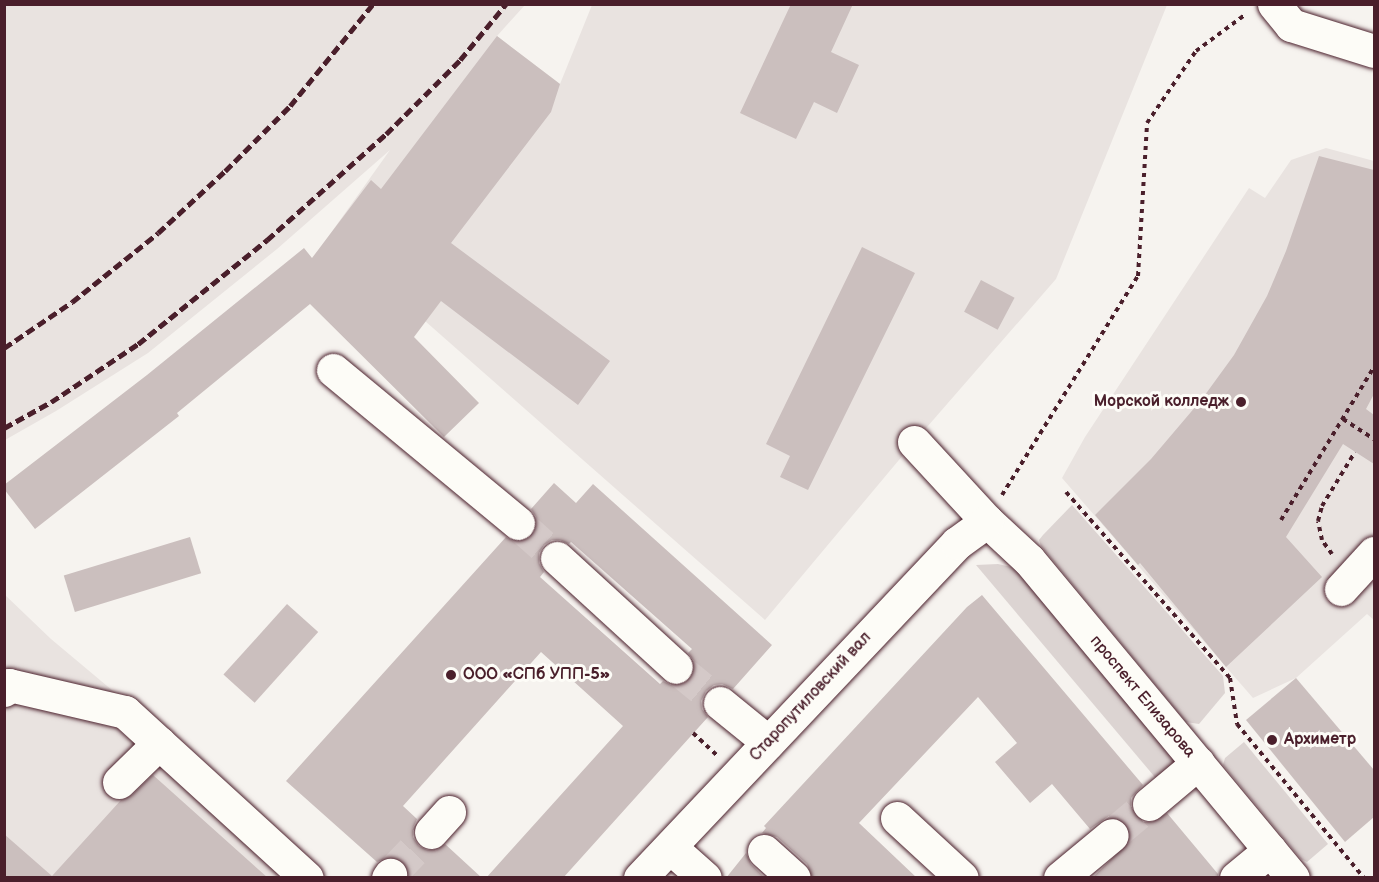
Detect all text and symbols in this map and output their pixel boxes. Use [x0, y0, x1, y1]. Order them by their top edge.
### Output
place label: Морской колледж [1094, 392, 1229, 412]
marker: Морской колледж [1234, 395, 1248, 409]
street label: Старопутиловский вал [746, 629, 876, 765]
street label: проспект Елизарова [1085, 632, 1199, 762]
place label: ООО «СПб УПП-5» [463, 665, 610, 685]
marker: ООО «СПб УПП-5» [444, 668, 458, 682]
place label: Архиметр [1284, 730, 1356, 750]
marker: Архиметр [1265, 733, 1279, 747]

